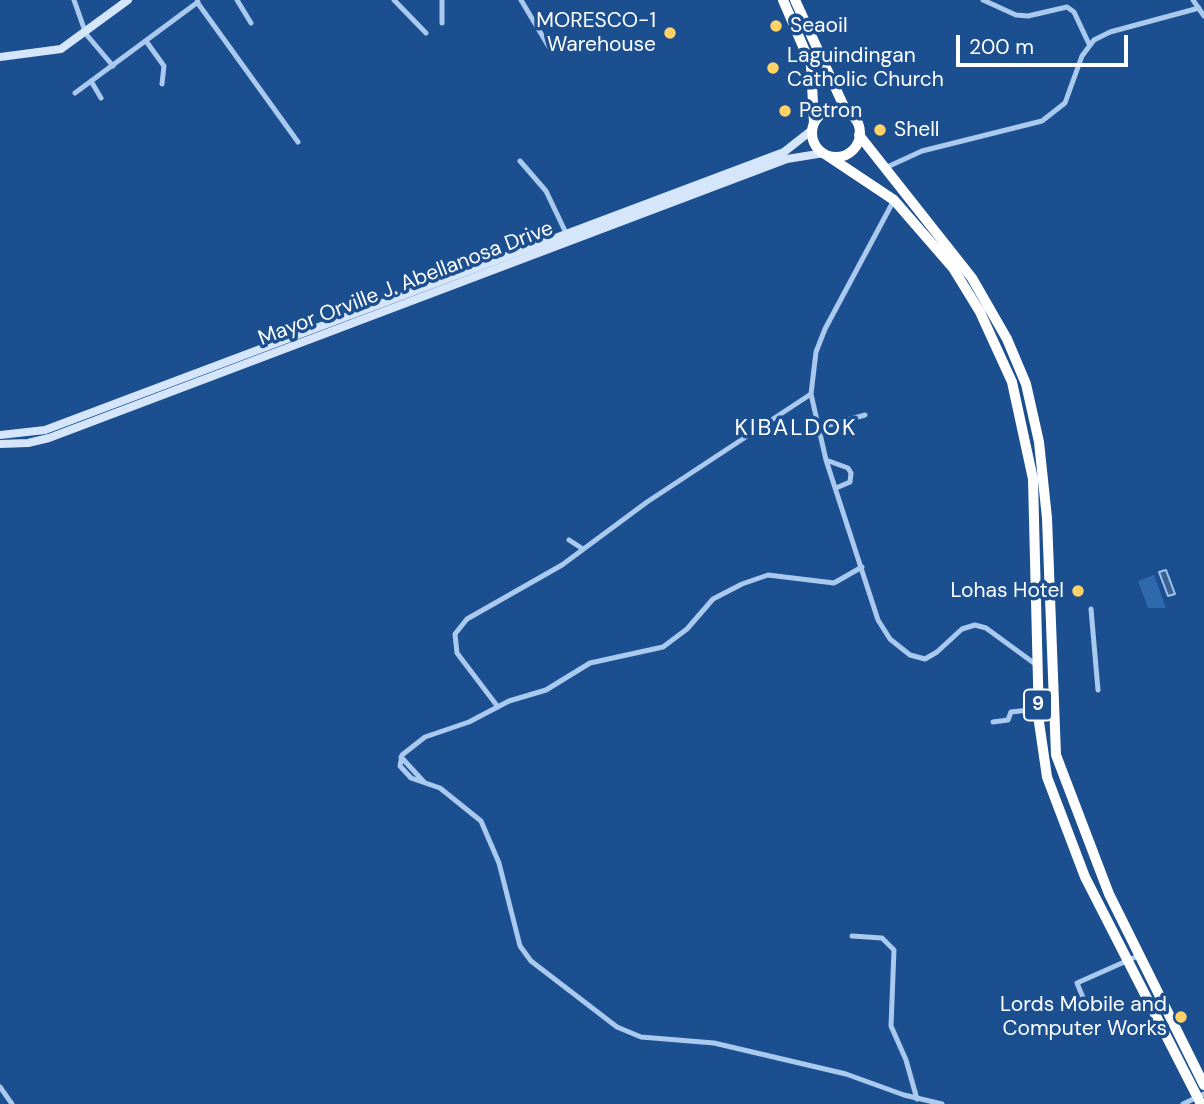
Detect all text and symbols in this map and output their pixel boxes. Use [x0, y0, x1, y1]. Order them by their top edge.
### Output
place label: MORESCO-1 Warehouse [536, 8, 656, 58]
place label: Seaoil [790, 13, 848, 39]
marker: Seaoil [768, 18, 784, 34]
scale bar [959, 21, 1130, 65]
marker: MORESCO-1 Warehouse [662, 25, 678, 41]
text: 200 m [969, 33, 1034, 61]
place label: Laguindingan Catholic Church [787, 43, 944, 93]
marker: Laguindingan Catholic Church [765, 60, 781, 76]
place label: Petron [799, 98, 862, 124]
marker: Petron [777, 103, 793, 119]
place label: Shell [894, 117, 940, 143]
marker: Shell [872, 122, 888, 138]
street label: Mayor Orville J. Abellanosa Drive [255, 216, 557, 352]
district label: KIBALDOK [736, 415, 856, 443]
place label: Lohas Hotel [950, 578, 1064, 604]
marker: Lohas Hotel [1070, 583, 1086, 599]
road number: 9 [1024, 690, 1052, 720]
place label: Lords Mobile and Computer Works [1000, 992, 1167, 1042]
marker: Lords Mobile and Computer Works [1173, 1009, 1189, 1025]

